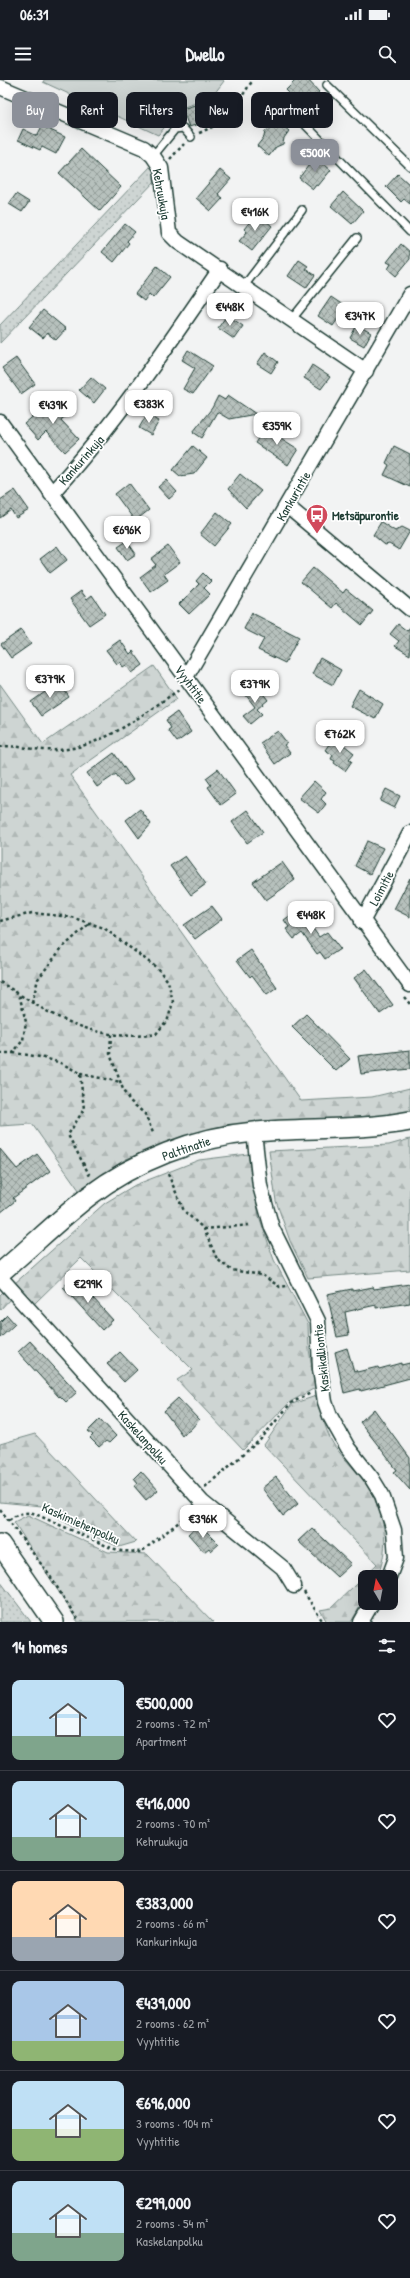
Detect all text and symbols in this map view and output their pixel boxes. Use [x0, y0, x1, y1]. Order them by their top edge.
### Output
text: 06:31 [20, 4, 48, 25]
text: Dwello [185, 42, 225, 67]
icon: menu [12, 43, 34, 65]
icon: search [376, 43, 398, 65]
chip: Buy [12, 92, 59, 128]
chip: Rent [67, 92, 118, 128]
chip: Filters [126, 92, 187, 128]
chip: New [195, 92, 243, 128]
chip: Apartment [251, 92, 333, 128]
pin: €500K [287, 139, 343, 173]
text: €500K [300, 143, 330, 161]
street label: Kehruukuja [149, 167, 175, 221]
pin: €416K [227, 198, 283, 232]
text: €416K [241, 202, 269, 220]
pin: €448K [202, 293, 258, 327]
text: €448K [216, 297, 244, 315]
pin: €347K [332, 302, 388, 336]
text: €347K [345, 306, 375, 324]
pin: €383K [121, 390, 177, 424]
pin: €439K [25, 391, 81, 425]
text: €383K [134, 394, 164, 412]
text: €439K [39, 395, 67, 413]
pin: €359K [249, 412, 305, 446]
text: €359K [262, 416, 292, 434]
street label: Kankurinkuja [54, 431, 108, 489]
street label: Kankurintie [272, 468, 314, 524]
bus stop icon: Metsäpurontie [304, 502, 330, 535]
place label: Metsäpurontie [332, 506, 400, 525]
pin: €696K [99, 516, 155, 550]
text: €696K [113, 520, 141, 538]
street label: Vyyhtitie [171, 661, 211, 707]
pin: €379K [22, 665, 78, 699]
text: €379K [35, 669, 65, 687]
pin: €379K [227, 670, 283, 704]
text: €379K [240, 674, 270, 692]
pin: €762K [312, 720, 368, 754]
text: €762K [325, 724, 355, 742]
street label: Loimitie [364, 867, 398, 909]
pin: €448K [283, 901, 339, 935]
text: €448K [297, 905, 325, 923]
street label: Palttinatie [159, 1131, 213, 1165]
pin: €299K [60, 1270, 116, 1304]
text: €299K [74, 1274, 102, 1292]
street label: Kaskikalliontie [309, 1323, 333, 1393]
street label: Kaskelanpolku [114, 1406, 172, 1468]
street label: Kaskimiehenpolku [39, 1498, 123, 1548]
pin: €396K [175, 1505, 231, 1539]
text: €396K [189, 1509, 217, 1527]
north arrow [358, 1570, 398, 1610]
map controls [358, 1570, 398, 1610]
text: 14 homes [12, 1635, 67, 1658]
icon: filters [376, 1635, 398, 1657]
text: €500,000 [136, 1691, 193, 1714]
icon: home [44, 1696, 92, 1744]
icon: heart [376, 1709, 398, 1731]
text: 2 rooms · 72 m² [136, 1714, 210, 1732]
text: Apartment [136, 1732, 187, 1750]
text: €416,000 [136, 1791, 190, 1814]
icon: home [44, 1797, 92, 1845]
icon: heart [376, 1810, 398, 1832]
text: 2 rooms · 70 m² [136, 1814, 210, 1832]
text: Kehruukuja [136, 1832, 188, 1850]
text: €383,000 [136, 1891, 193, 1914]
icon: home [44, 1897, 92, 1945]
icon: heart [376, 1910, 398, 1932]
text: 2 rooms · 66 m² [136, 1914, 208, 1932]
text: Kankurinkuja [136, 1932, 197, 1950]
text: €439,000 [136, 1991, 191, 2014]
icon: home [44, 1997, 92, 2045]
icon: heart [376, 2010, 398, 2032]
text: 2 rooms · 62 m² [136, 2014, 209, 2032]
text: Vyyhtitie [136, 2032, 180, 2050]
text: €696,000 [136, 2091, 190, 2114]
icon: home [44, 2097, 92, 2145]
icon: heart [376, 2110, 398, 2132]
text: 3 rooms · 104 m² [136, 2114, 213, 2132]
text: Vyyhtitie [136, 2132, 180, 2150]
text: €299,000 [136, 2191, 191, 2214]
icon: home [44, 2197, 92, 2245]
icon: heart [376, 2210, 398, 2232]
text: 2 rooms · 54 m² [136, 2214, 208, 2232]
text: Kaskelanpolku [136, 2232, 203, 2250]

